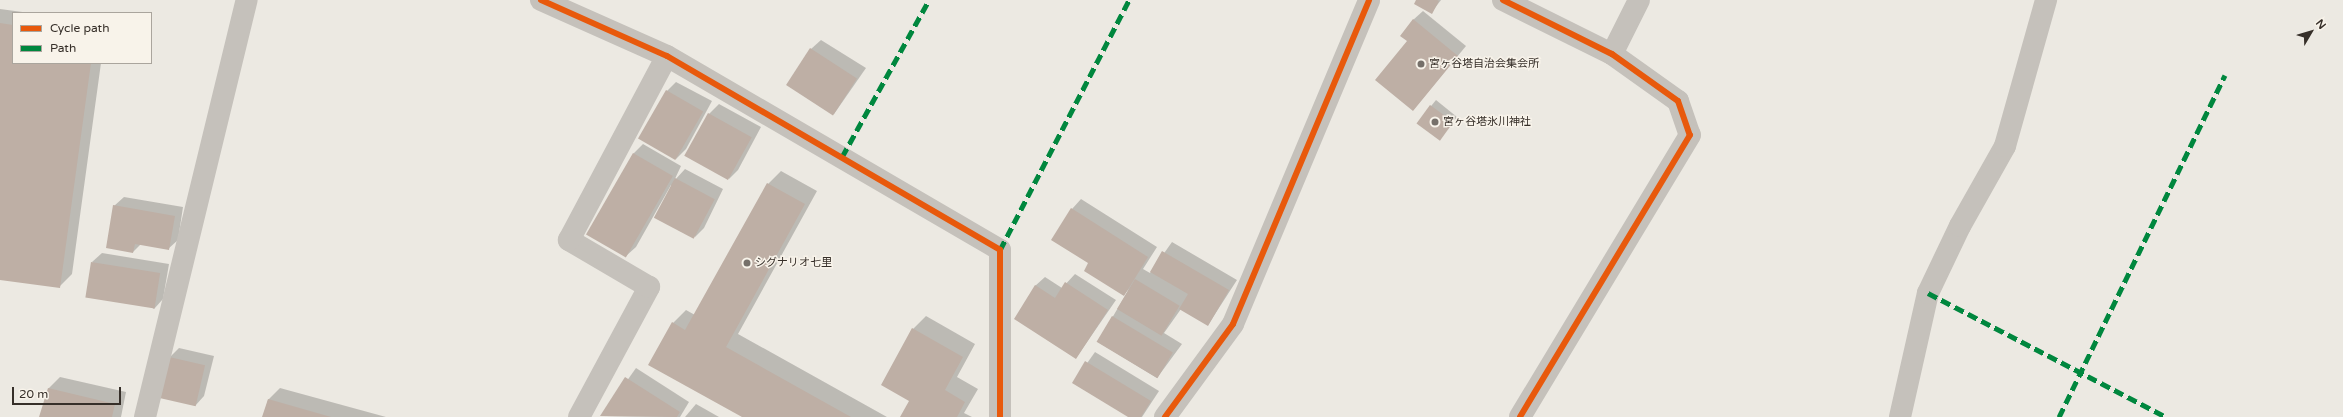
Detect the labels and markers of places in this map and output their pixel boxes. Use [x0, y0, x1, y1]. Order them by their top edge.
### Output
place label: 宮ヶ谷塔自治会集会所 [1429, 57, 1539, 71]
marker: 宮ヶ谷塔自治会集会所 [1416, 59, 1426, 69]
place label: 宮ヶ谷塔氷川神社 [1443, 115, 1531, 129]
marker: 宮ヶ谷塔氷川神社 [1430, 117, 1440, 127]
place label: シグナリオ七里 [755, 256, 832, 270]
marker: シグナリオ七里 [742, 258, 752, 268]

